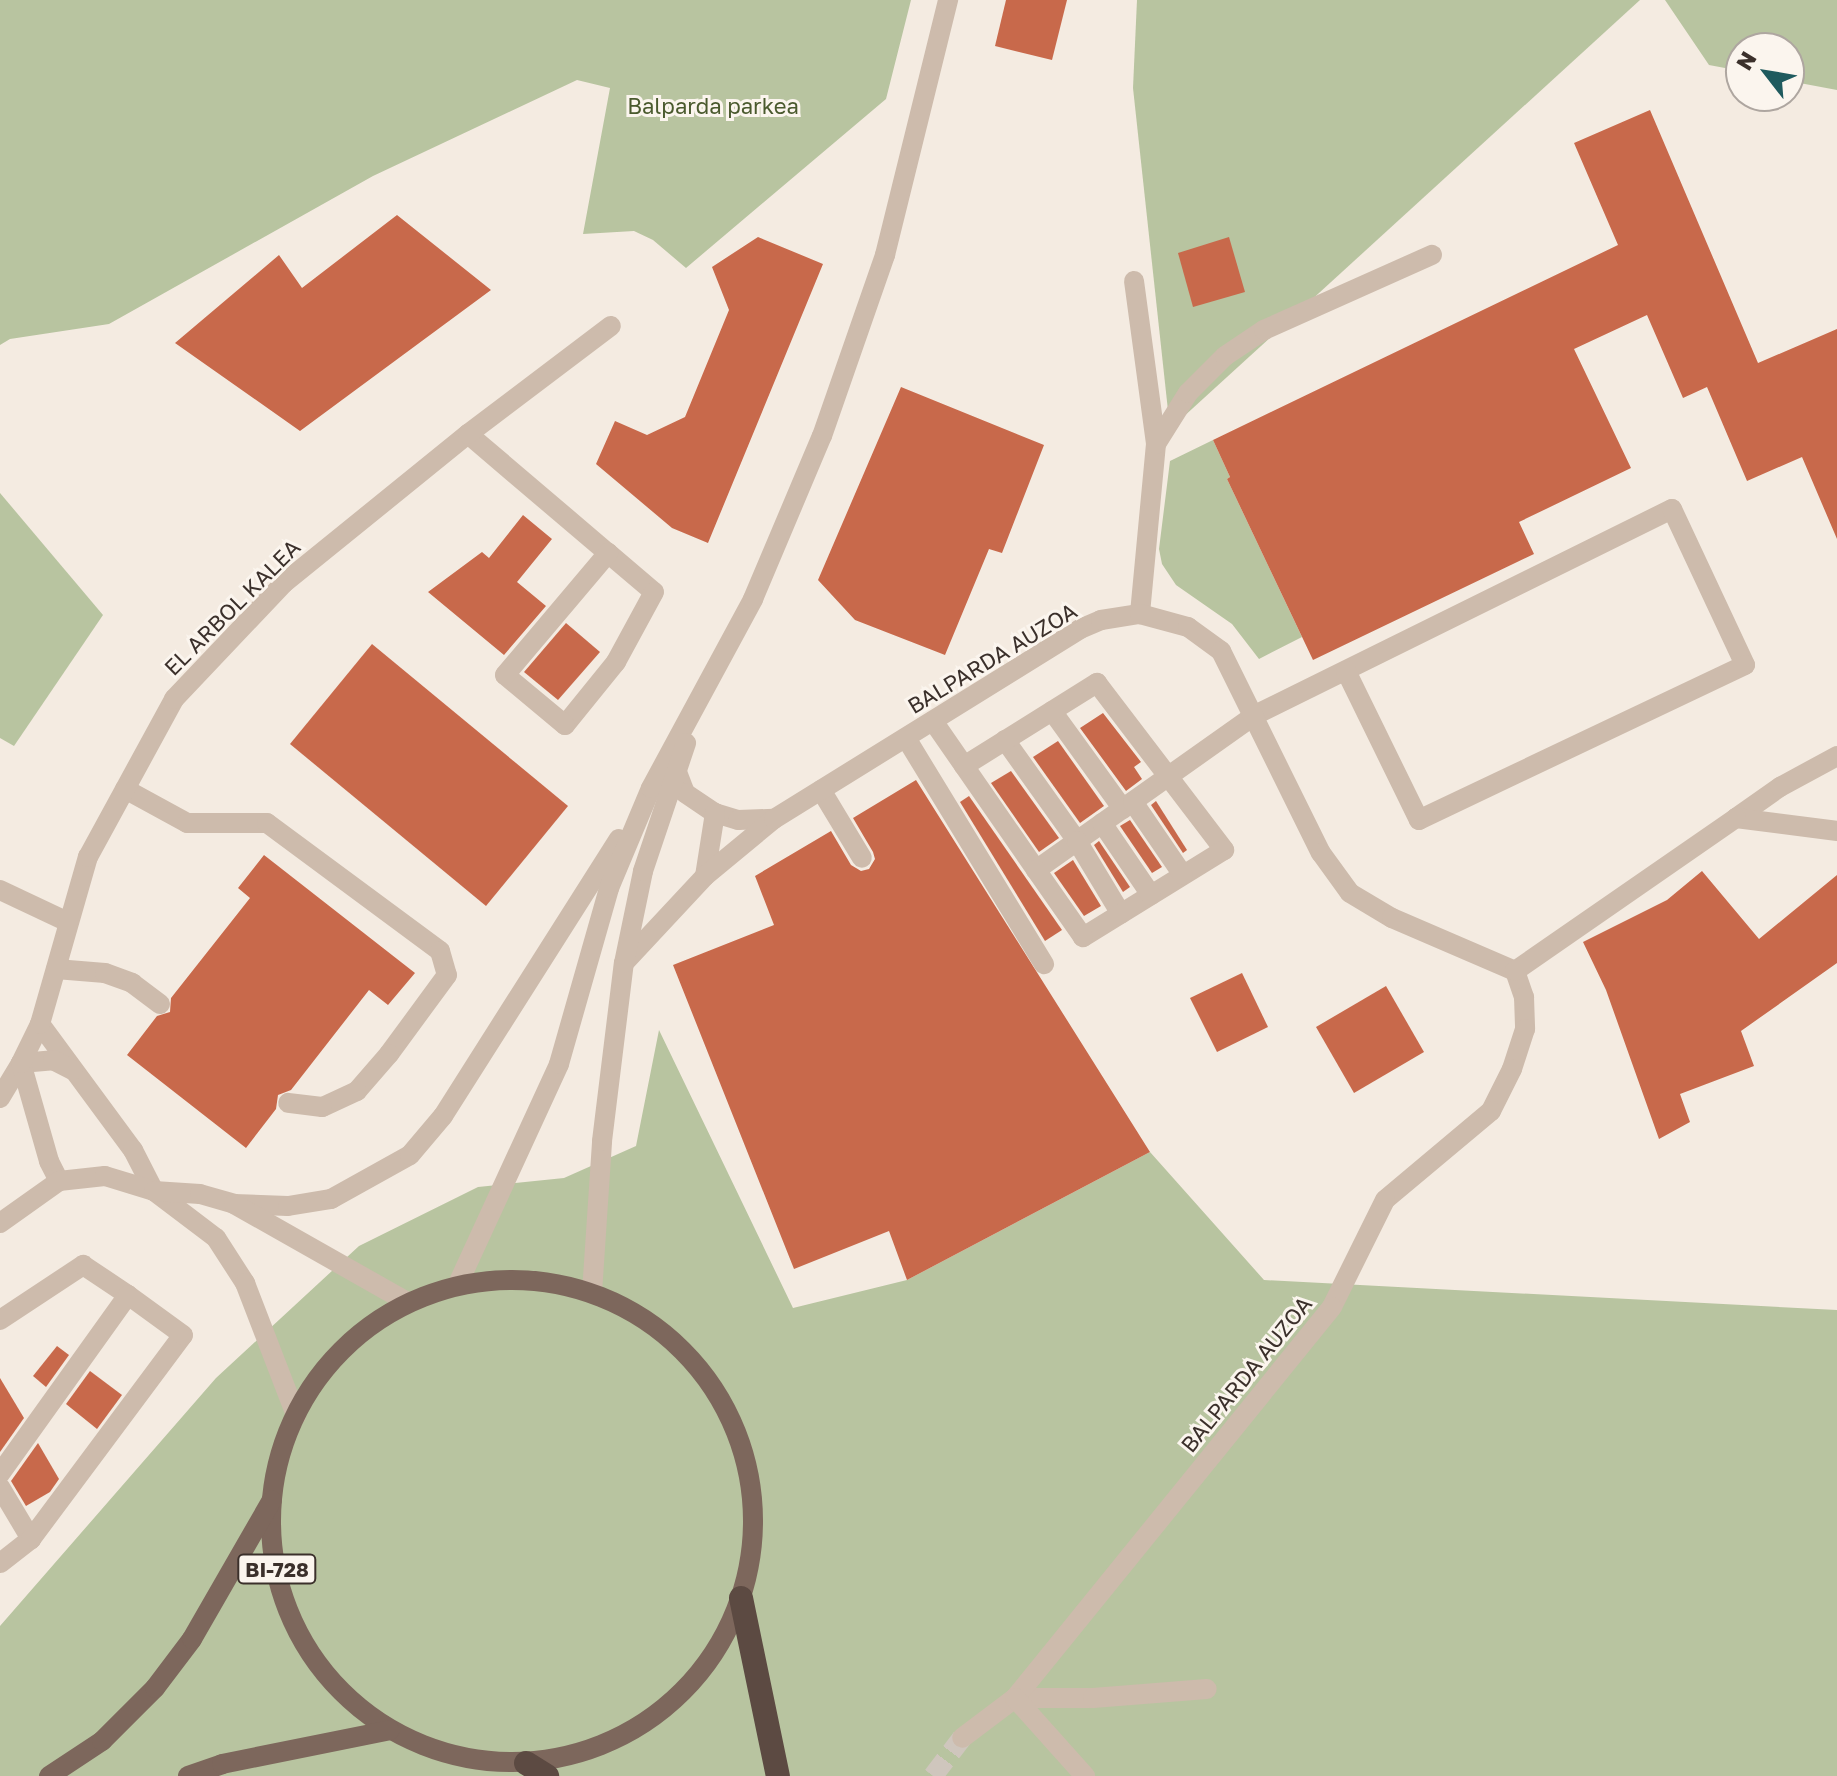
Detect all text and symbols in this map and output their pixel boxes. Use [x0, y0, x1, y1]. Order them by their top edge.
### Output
north arrow [1725, 32, 1805, 112]
text: N [1730, 46, 1762, 75]
park label: Balparda parkea [627, 93, 799, 119]
street label: EL ARBOL KALEA [159, 534, 305, 680]
street label: BALPARDA AUZOA [903, 597, 1081, 719]
street label: BALPARDA AUZOA [1175, 1291, 1317, 1457]
road number: BI-728 [237, 1553, 317, 1585]

